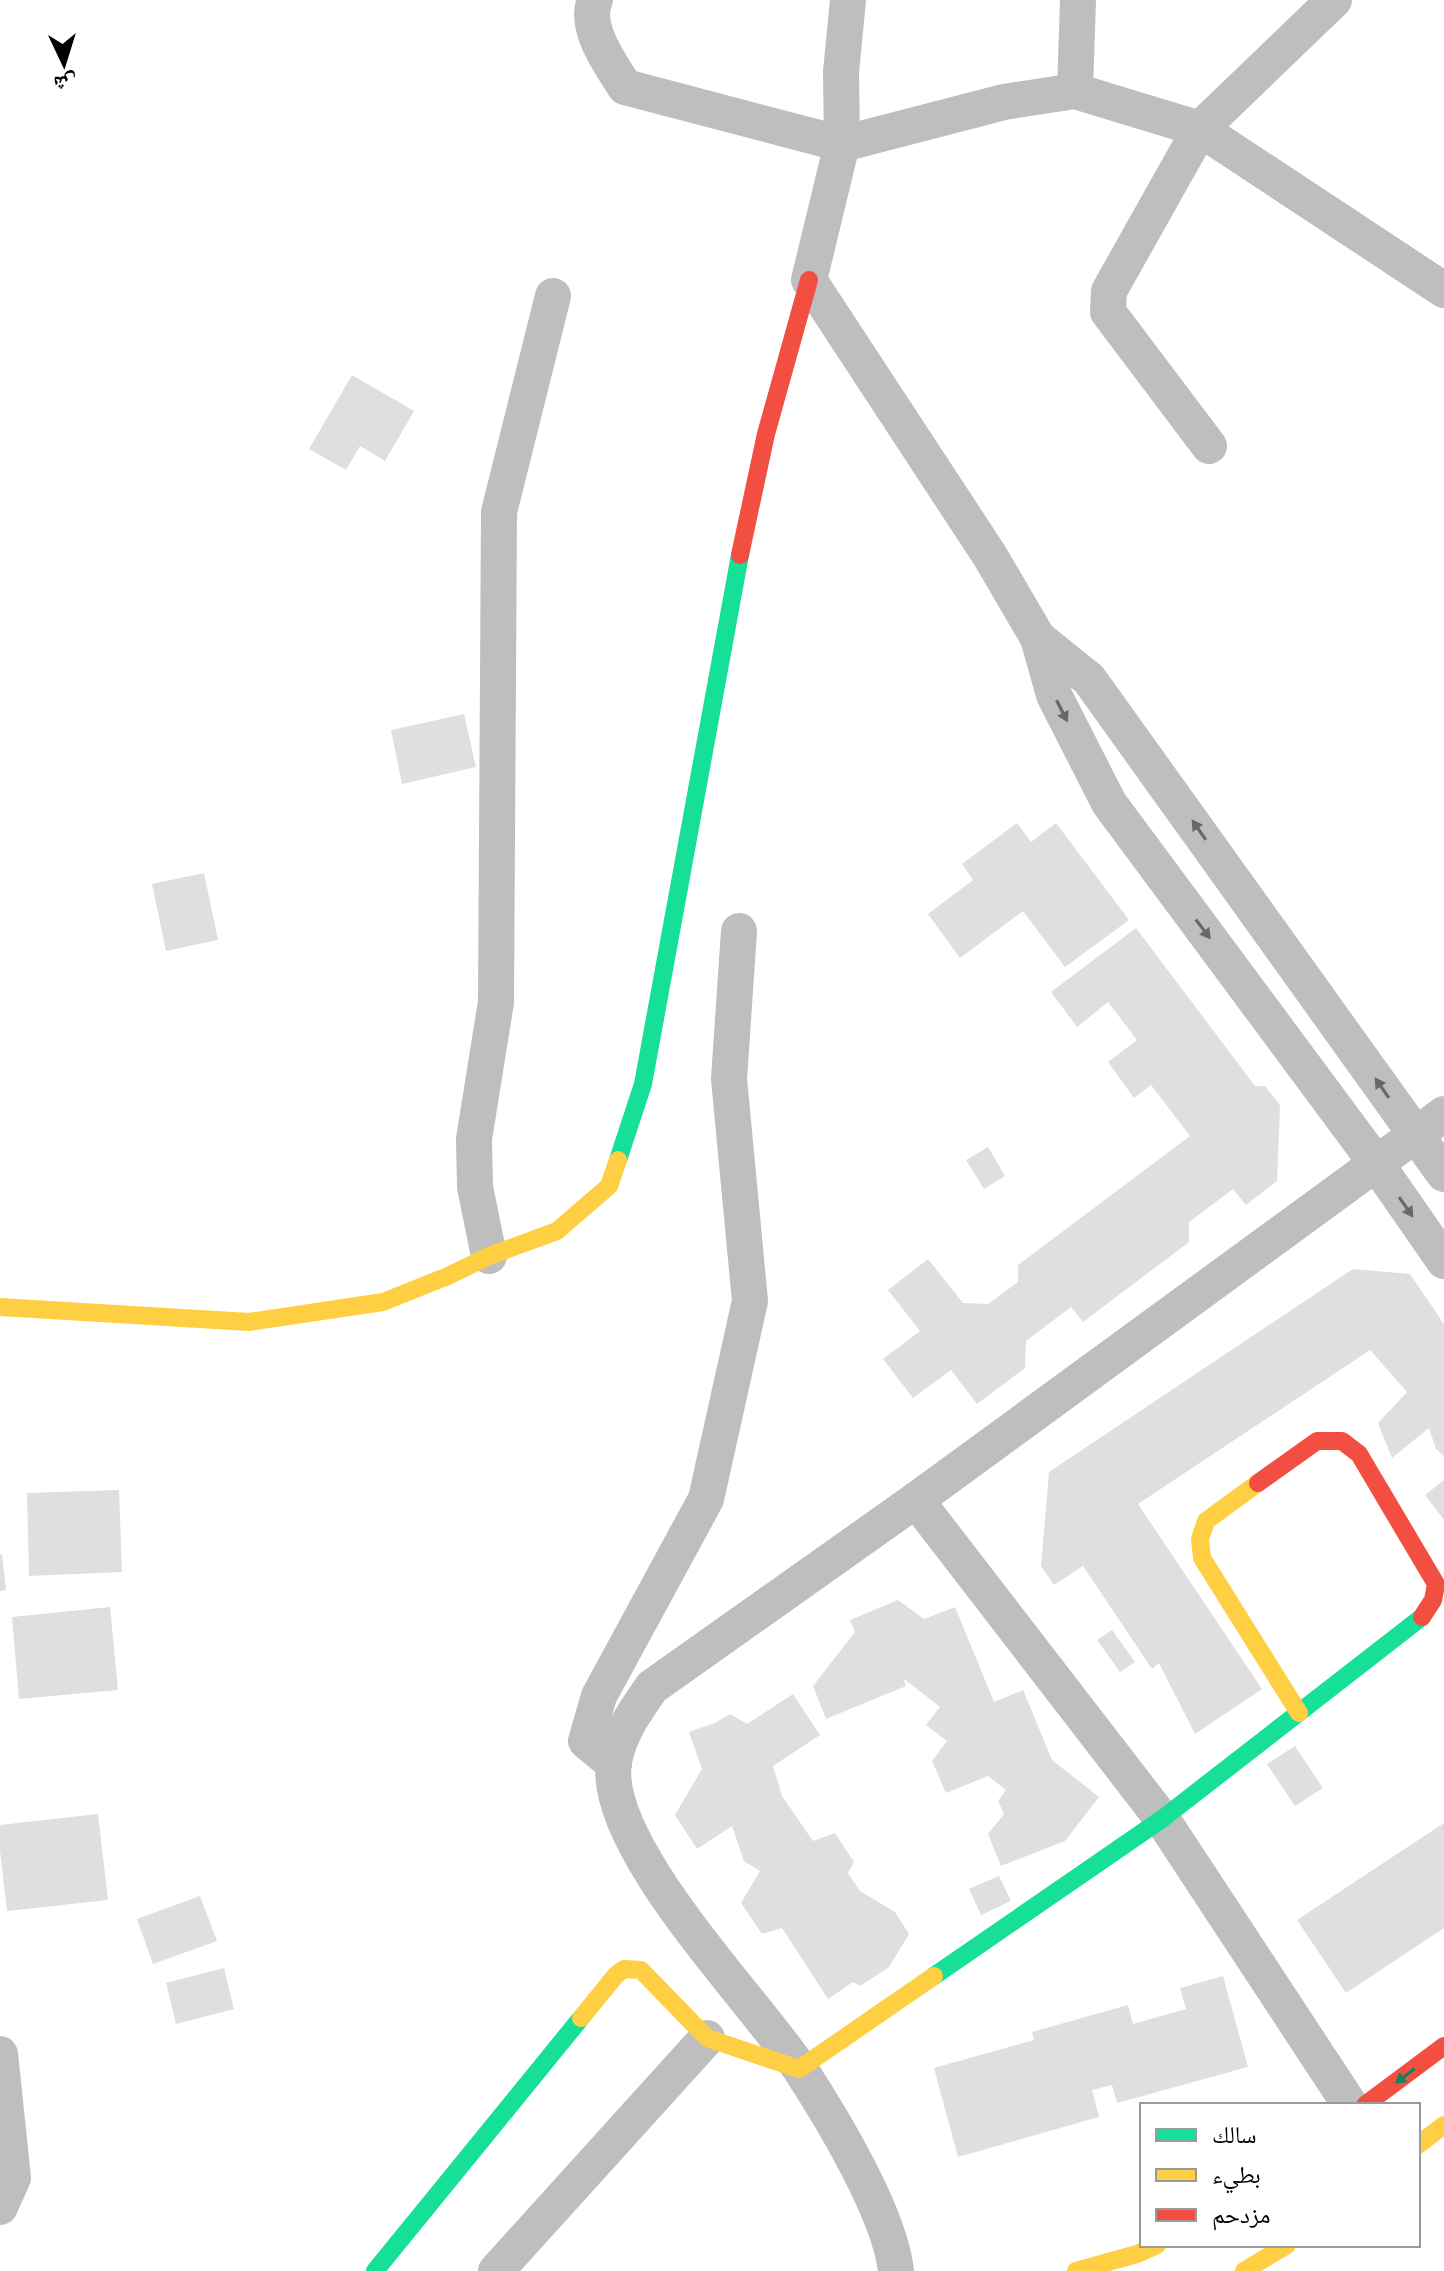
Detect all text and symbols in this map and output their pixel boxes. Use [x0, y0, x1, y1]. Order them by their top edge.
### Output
north arrow [24, 24, 104, 104]
text: ش [53, 68, 78, 97]
one-way arrow [1056, 700, 1069, 723]
one-way arrow [1192, 820, 1207, 841]
one-way arrow [1194, 919, 1210, 940]
one-way arrow [1374, 1077, 1390, 1099]
one-way arrow [1398, 1196, 1413, 1217]
one-way arrow [1394, 2067, 1415, 2083]
legend [1140, 2103, 1420, 2247]
text: سالك [1212, 2121, 1257, 2150]
text: بطيء [1212, 2161, 1261, 2194]
text: مزدحم [1212, 2201, 1271, 2231]

